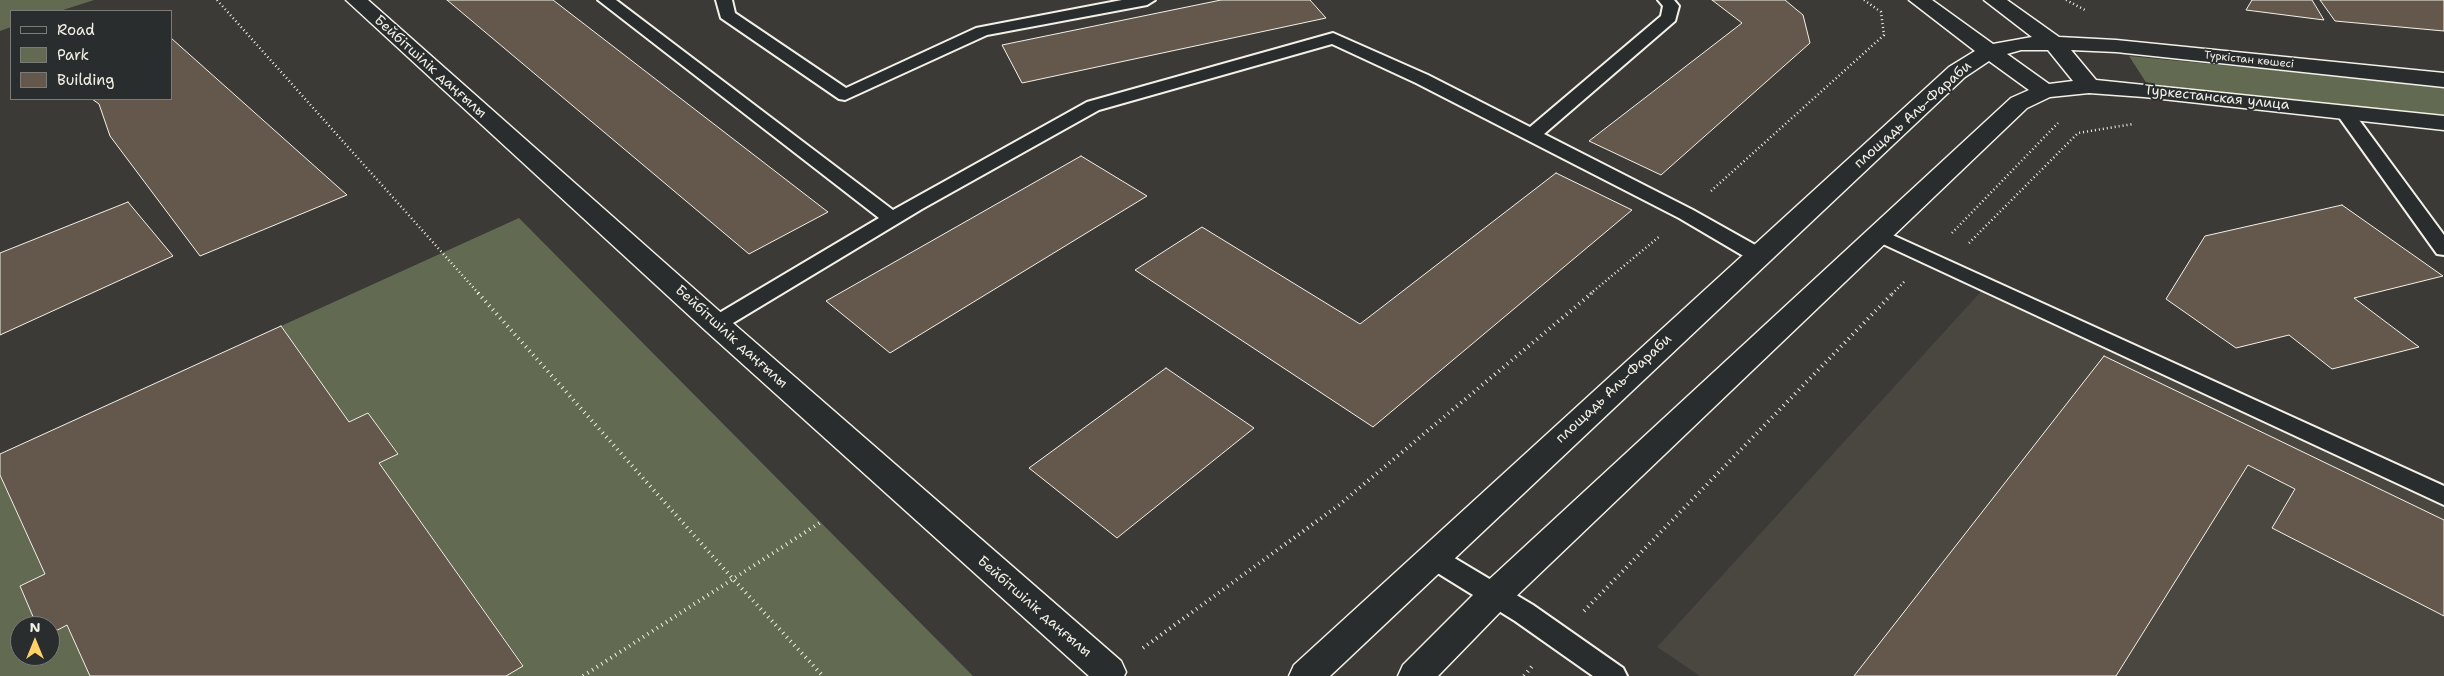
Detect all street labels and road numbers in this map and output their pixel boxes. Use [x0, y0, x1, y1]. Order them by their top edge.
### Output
street label: Бейбітшілік даңғылы [370, 12, 490, 122]
street label: Түркістан көшесі [2203, 49, 2295, 71]
street label: площадь Аль-Фараби [1851, 58, 1975, 172]
street label: Туркестанская улица [2144, 82, 2290, 114]
street label: Бейбітшілік даңғылы [671, 282, 791, 392]
street label: площадь Аль-Фараби [1553, 331, 1675, 447]
street label: Бейбітшілік даңғылы [974, 553, 1094, 661]

